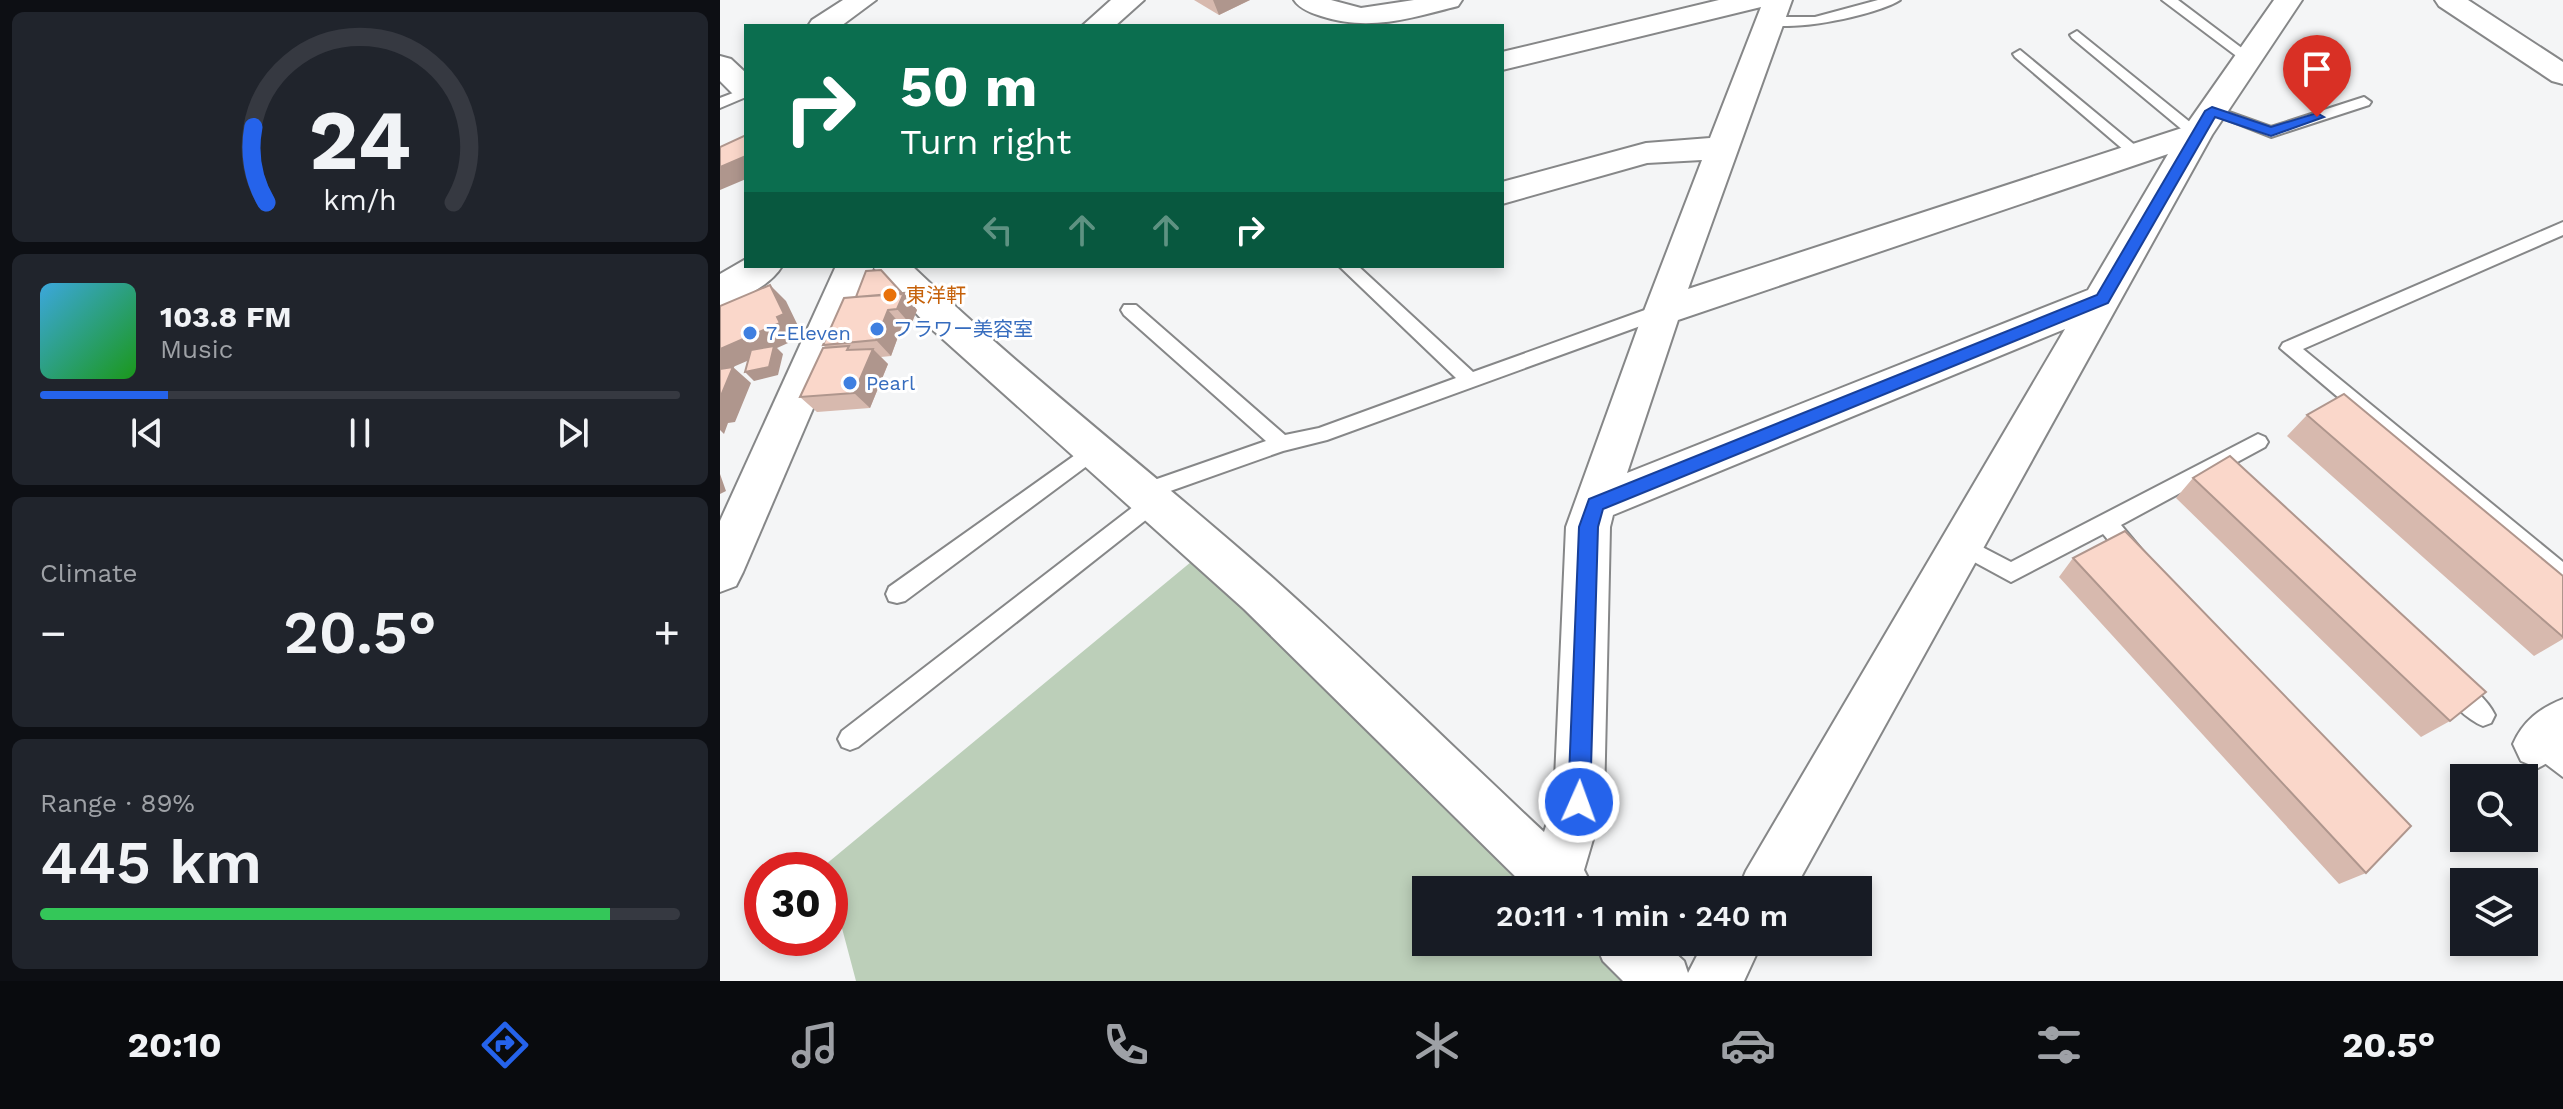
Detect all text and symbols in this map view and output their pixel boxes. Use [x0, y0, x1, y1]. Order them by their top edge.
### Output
pin [2283, 35, 2351, 117]
icon: arrive [2295, 47, 2339, 91]
text: 50 m [900, 54, 1037, 120]
icon: right [768, 56, 872, 160]
text: 24 [309, 92, 411, 189]
text: Turn right [900, 121, 1071, 163]
text: km/h [323, 183, 397, 217]
icon: left [976, 208, 1020, 252]
icon: ahead [1060, 208, 1104, 252]
icon: ahead [1144, 208, 1188, 252]
icon: right [1228, 208, 1272, 252]
place label: 東洋軒 [906, 283, 966, 307]
marker: 東洋軒 [881, 286, 899, 304]
text: 103.8 FM [160, 299, 292, 334]
place label: フラワー美容室 [893, 317, 1033, 341]
marker: フラワー美容室 [868, 320, 886, 338]
place label: 7-Eleven [766, 321, 851, 345]
marker: 7-Eleven [741, 324, 759, 342]
text: Music [160, 334, 233, 364]
place label: Pearl [866, 371, 915, 395]
marker: Pearl [841, 374, 859, 392]
icon: previous [125, 411, 169, 455]
icon: pause [338, 411, 382, 455]
icon: next [551, 411, 595, 455]
text: Climate [40, 558, 138, 588]
text: 20.5° [283, 597, 437, 668]
text: − [40, 607, 67, 659]
text: + [653, 607, 680, 659]
position arrow [1537, 760, 1621, 844]
map controls [2450, 764, 2538, 956]
button: search [2450, 764, 2538, 852]
text: Range · 89% [40, 788, 195, 818]
text: 445 km [40, 827, 262, 898]
speed limit sign: 30 [744, 852, 848, 956]
button: layers [2450, 868, 2538, 956]
text: 20:11 · 1 min · 240 m [1496, 898, 1788, 933]
icon: directions [477, 1017, 533, 1073]
icon: music [787, 1017, 843, 1073]
icon: phone [1098, 1017, 1154, 1073]
icon: climate [1409, 1017, 1465, 1073]
icon: car [1720, 1017, 1776, 1073]
icon: filters [2031, 1017, 2087, 1073]
text: 20:10 [127, 1024, 222, 1066]
text: 20.5° [2342, 1024, 2435, 1066]

